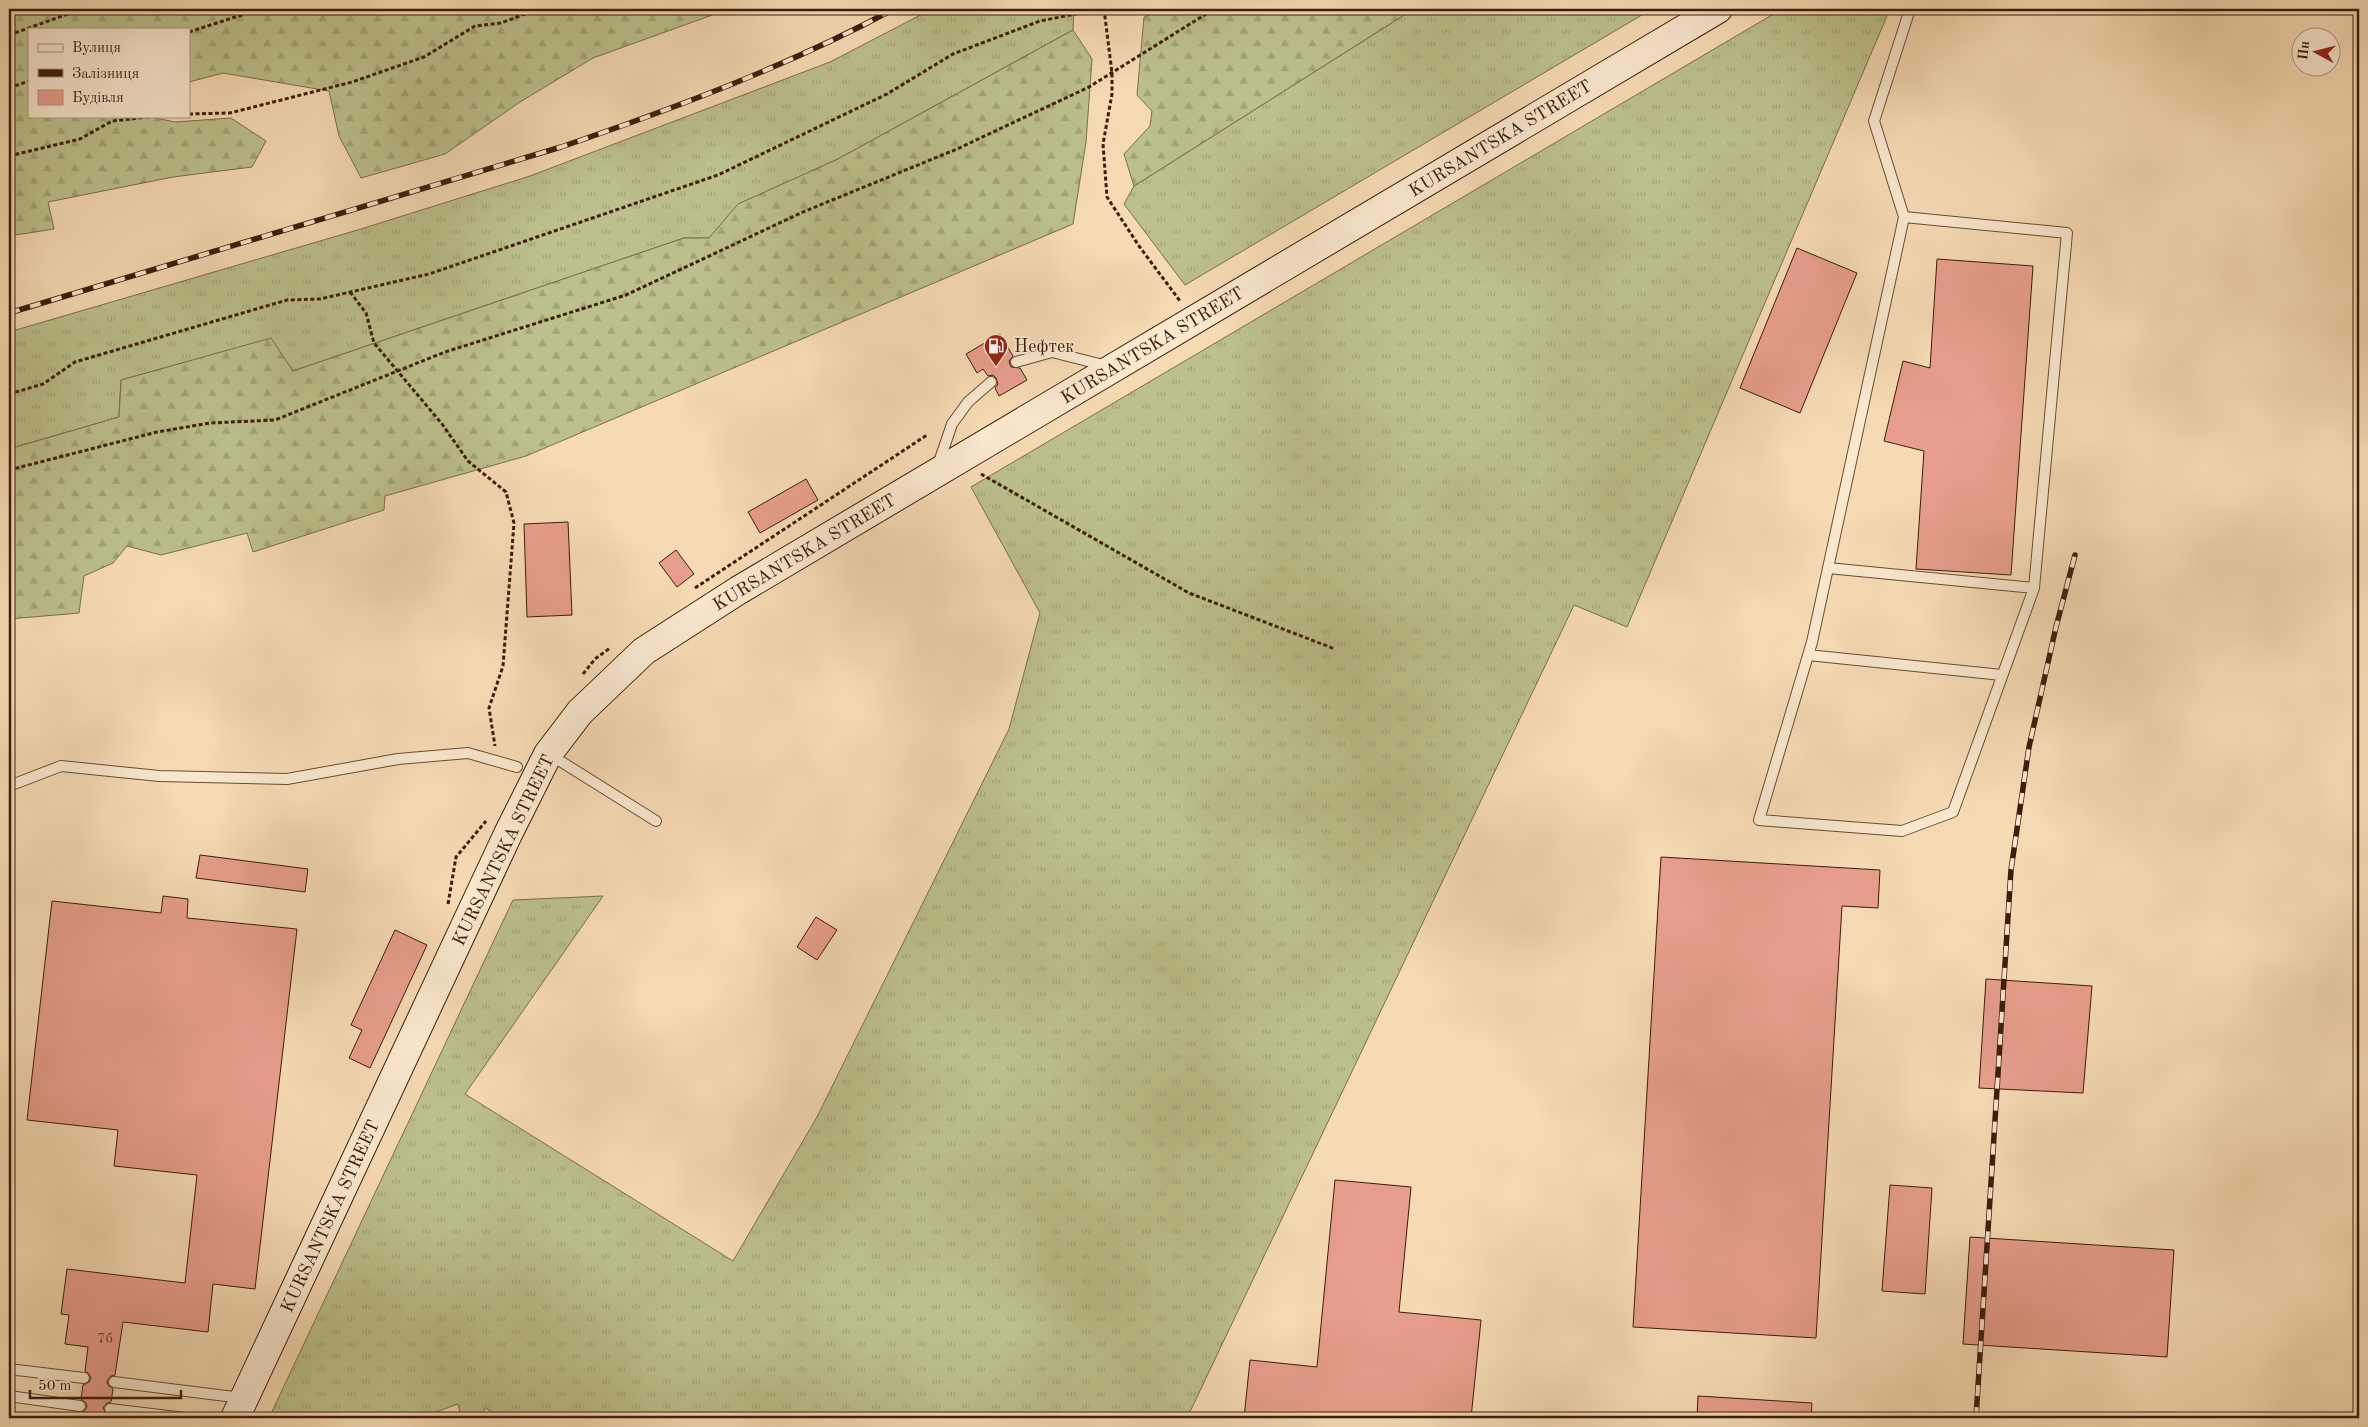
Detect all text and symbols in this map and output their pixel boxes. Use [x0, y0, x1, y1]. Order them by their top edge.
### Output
legend [28, 28, 190, 118]
north arrow [2290, 28, 2340, 78]
text: Пн [2296, 40, 2312, 61]
text: Вулиця [72, 41, 121, 56]
text: Залізниця [72, 67, 139, 82]
street label: KURSANTSKA STREET [1406, 77, 1595, 201]
text: Будівля [72, 91, 124, 106]
street label: KURSANTSKA STREET [1058, 284, 1247, 408]
fuel station icon: Нефтек [983, 333, 1009, 367]
place label: Нефтек [1014, 338, 1074, 357]
street label: KURSANTSKA STREET [710, 491, 899, 615]
street label: KURSANTSKA STREET [450, 752, 558, 949]
street label: KURSANTSKA STREET [278, 1118, 383, 1315]
house number: 7б [97, 1332, 113, 1347]
scale bar [30, 1367, 181, 1399]
text: 50 m [38, 1379, 72, 1394]

